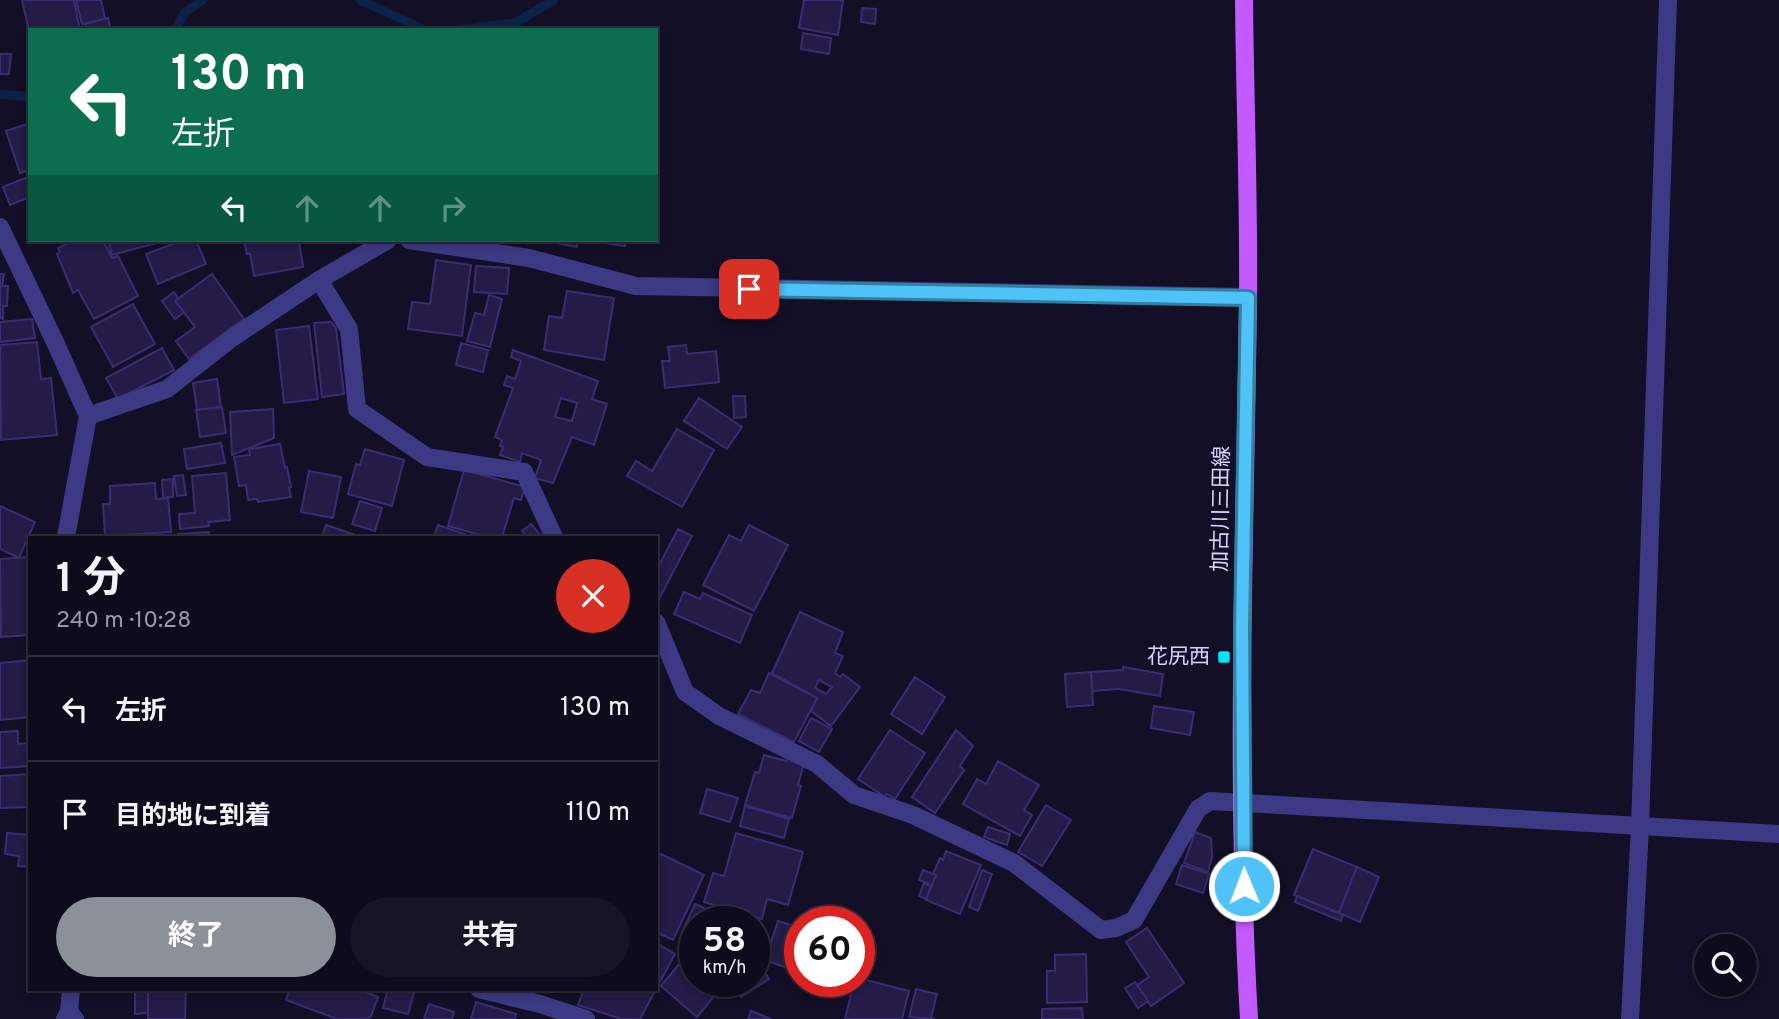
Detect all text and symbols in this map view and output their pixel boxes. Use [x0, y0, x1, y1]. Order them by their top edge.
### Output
text: 130 m [171, 46, 307, 108]
icon: left [56, 56, 147, 147]
text: 左折 [171, 116, 235, 156]
icon: left [215, 189, 253, 227]
icon: ahead [288, 189, 326, 227]
icon: ahead [361, 189, 399, 227]
icon: right [434, 189, 472, 227]
pin [719, 259, 779, 319]
icon: arrive [730, 270, 768, 308]
street label: 加古川三田線 [1207, 446, 1237, 572]
text: 1 分 [56, 554, 125, 607]
button: close [556, 559, 630, 633]
text: 240 m · 10:28 [56, 607, 191, 636]
place label: 花尻西 [1147, 644, 1210, 671]
marker: 花尻西 [1216, 649, 1232, 665]
icon: left [56, 690, 94, 728]
text: 130 m [560, 692, 630, 725]
text: 左折 [115, 696, 167, 729]
icon: arrive [56, 795, 94, 833]
text: 110 m [566, 797, 630, 830]
text: 目的地に到着 [115, 801, 271, 834]
position arrow [1207, 849, 1281, 923]
button: 終了 [56, 897, 336, 977]
button: 共有 [350, 897, 630, 977]
speed limit sign: 60 [784, 906, 875, 997]
text: 58 [703, 920, 746, 964]
map controls [1694, 934, 1757, 997]
button: search [1694, 934, 1757, 997]
text: km/h [703, 957, 746, 980]

